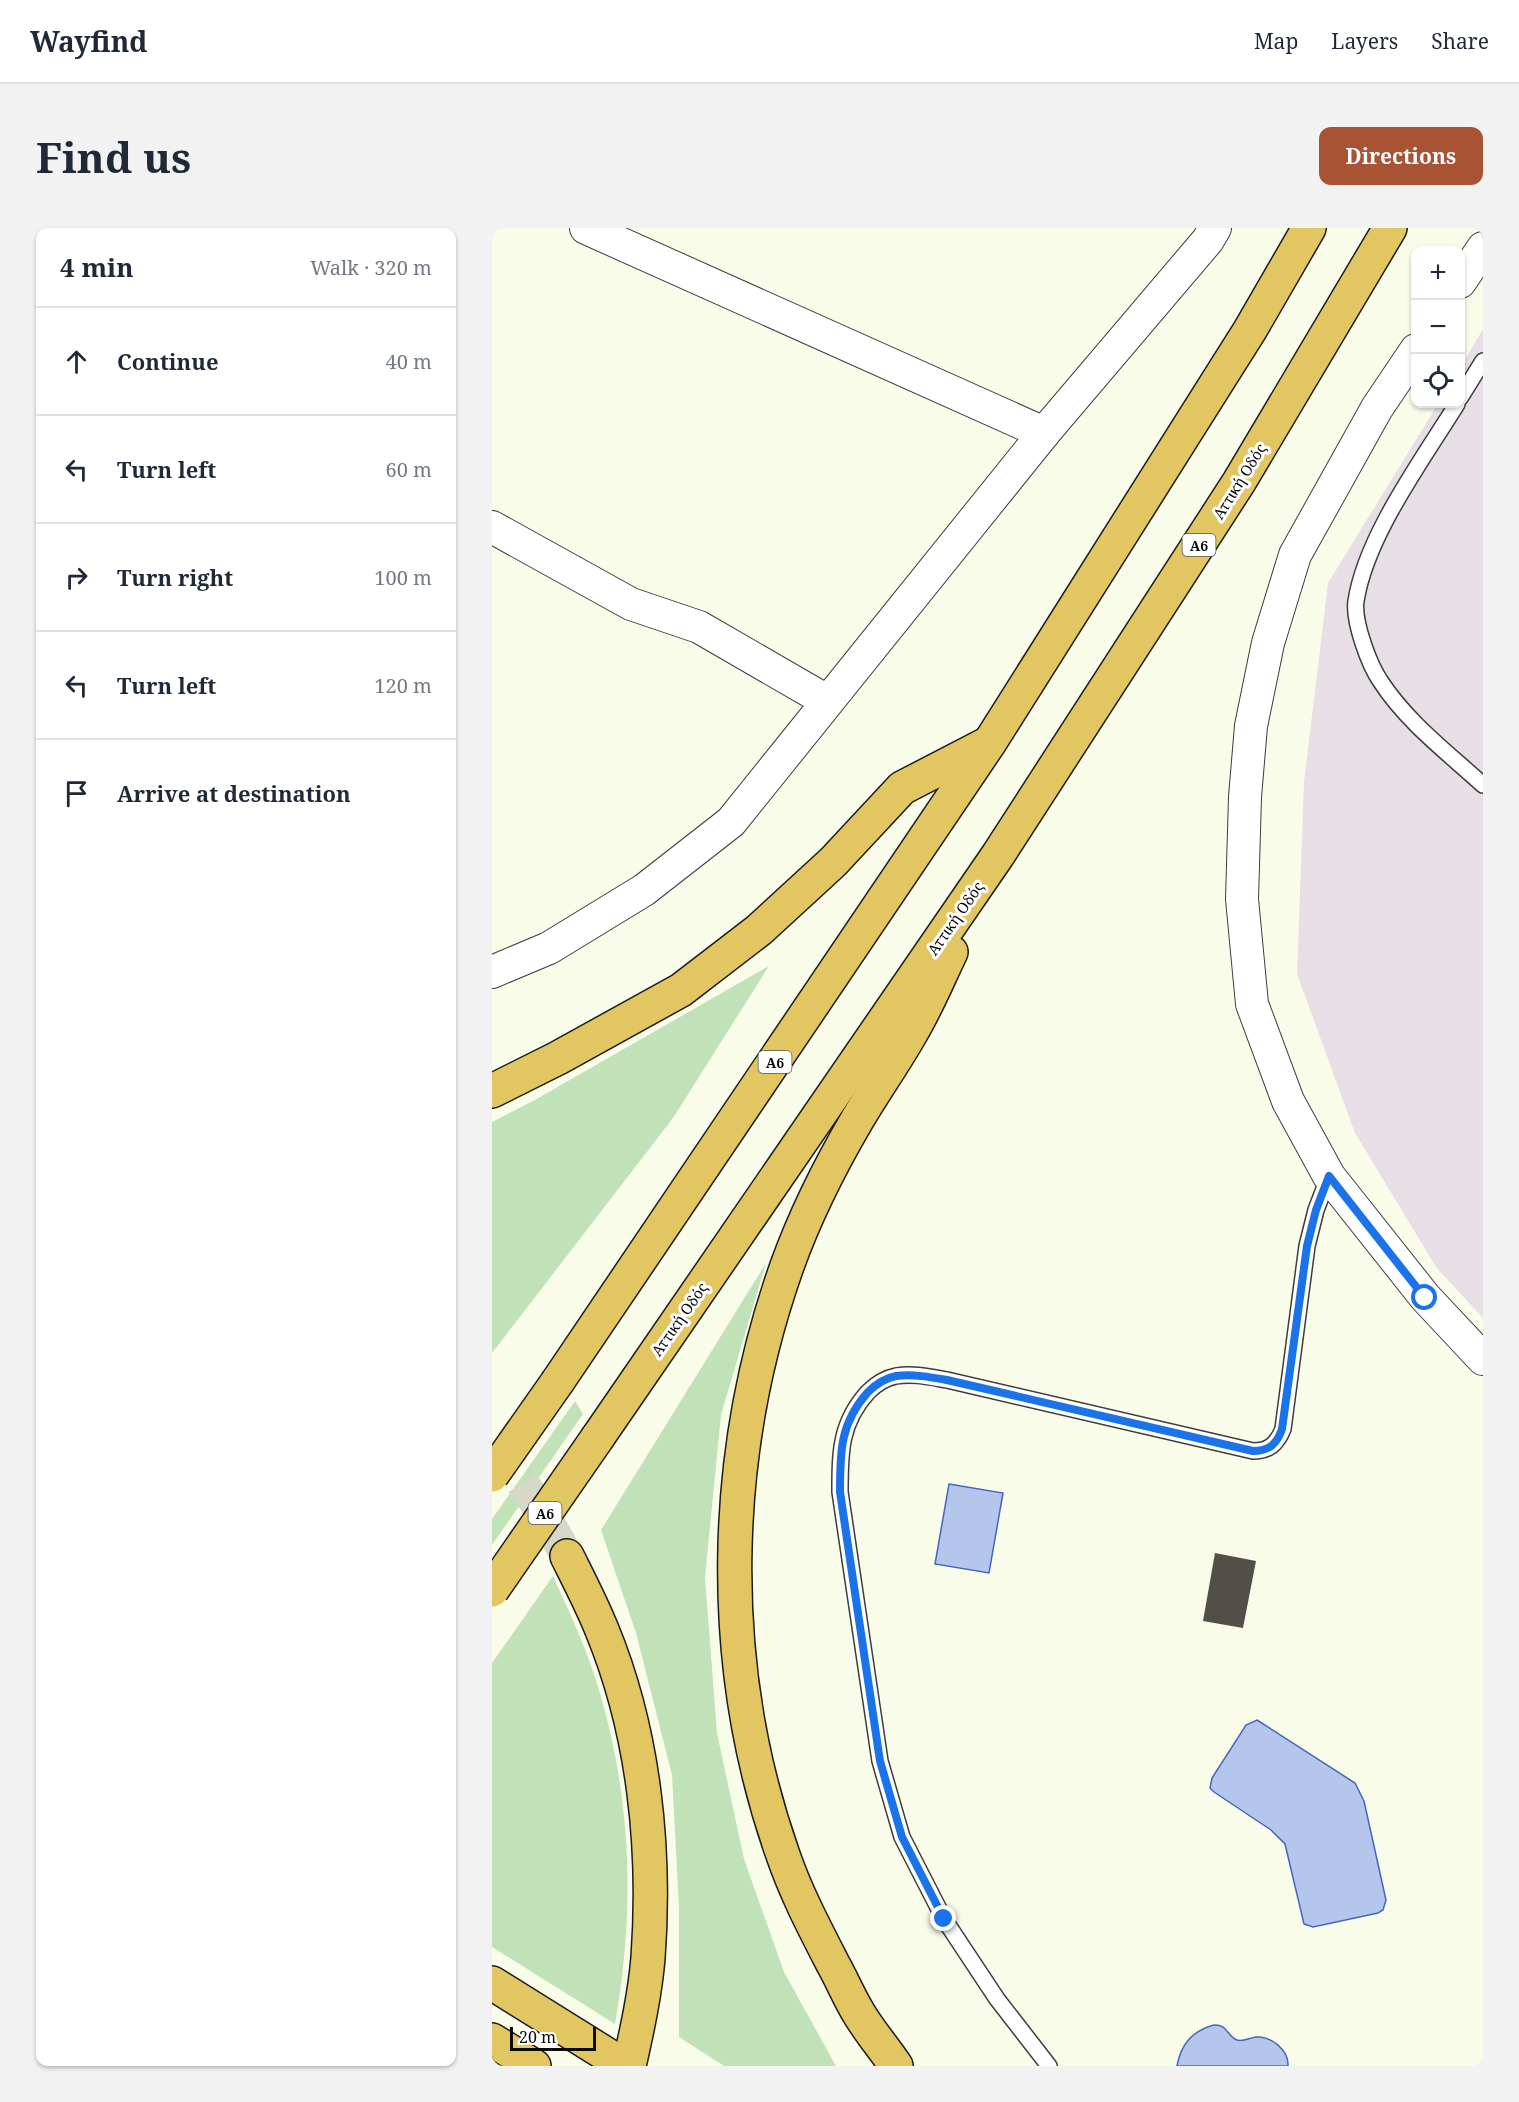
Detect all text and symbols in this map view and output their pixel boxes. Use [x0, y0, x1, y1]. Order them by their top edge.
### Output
text: Wayfind [30, 22, 148, 60]
text: Map [1254, 27, 1298, 55]
text: Layers [1331, 27, 1398, 55]
text: Share [1431, 27, 1489, 55]
button: Directions [1319, 127, 1483, 185]
text: Find us [36, 128, 191, 185]
map controls [1411, 246, 1465, 408]
button: + [1411, 246, 1465, 300]
text: 4 min [60, 249, 134, 285]
text: Walk · 320 m [310, 254, 432, 281]
button: − [1411, 300, 1465, 354]
icon: ahead [60, 345, 93, 378]
text: Continue [117, 346, 219, 376]
text: 40 m [386, 348, 432, 375]
button: locate [1411, 354, 1465, 408]
street label: Αττική Οδός [1208, 439, 1270, 523]
icon: left [60, 453, 93, 486]
text: Turn left [117, 454, 216, 484]
text: 60 m [386, 456, 432, 483]
road number: Α6 [1182, 534, 1216, 556]
icon: right [60, 561, 93, 594]
text: Turn right [117, 562, 233, 592]
text: 100 m [374, 564, 432, 591]
icon: left [60, 669, 93, 702]
text: Turn left [117, 670, 216, 700]
text: 120 m [374, 672, 432, 699]
icon: arrive [60, 777, 93, 810]
text: Arrive at destination [117, 778, 351, 808]
street label: Αττική Οδός [922, 877, 988, 959]
road number: Α6 [758, 1051, 792, 1073]
street label: Αττική Οδός [646, 1278, 712, 1360]
route start [1411, 1284, 1437, 1310]
road number: Α6 [528, 1502, 562, 1524]
route end [930, 1905, 956, 1931]
scale bar [510, 2024, 596, 2052]
text: 20 m [519, 2026, 556, 2048]

